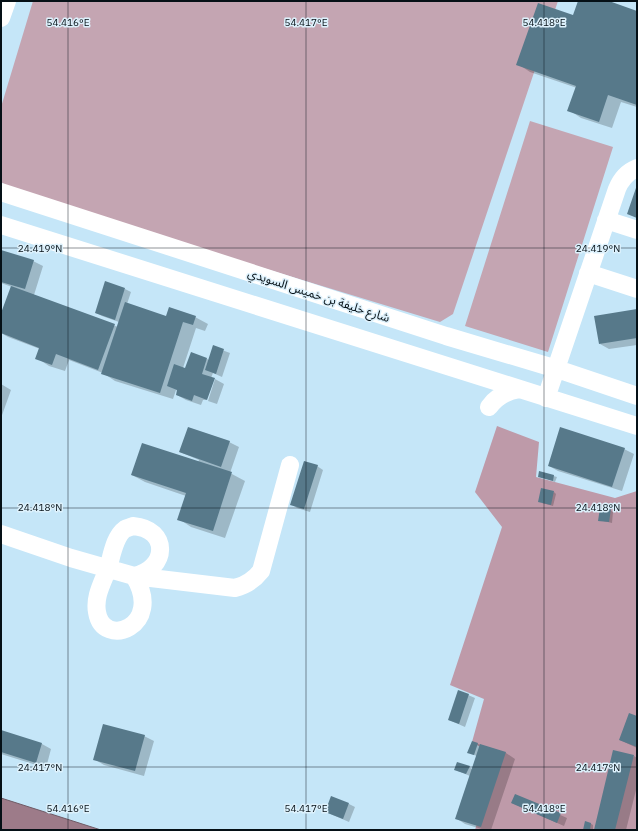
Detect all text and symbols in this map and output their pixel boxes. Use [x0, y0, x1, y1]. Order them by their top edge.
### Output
text: 54.416°E [46, 16, 90, 29]
text: 54.417°E [284, 16, 328, 29]
text: 54.418°E [522, 16, 566, 29]
text: 24.419°N [18, 242, 62, 255]
text: 24.419°N [576, 242, 620, 255]
street label: شارع خليفة بن خميس السويدي [245, 265, 392, 328]
text: 24.418°N [18, 501, 62, 514]
text: 24.418°N [576, 501, 620, 514]
text: 24.417°N [18, 761, 62, 774]
text: 24.417°N [576, 761, 620, 774]
text: 54.416°E [46, 802, 90, 815]
text: 54.417°E [284, 802, 328, 815]
text: 54.418°E [522, 802, 566, 815]

